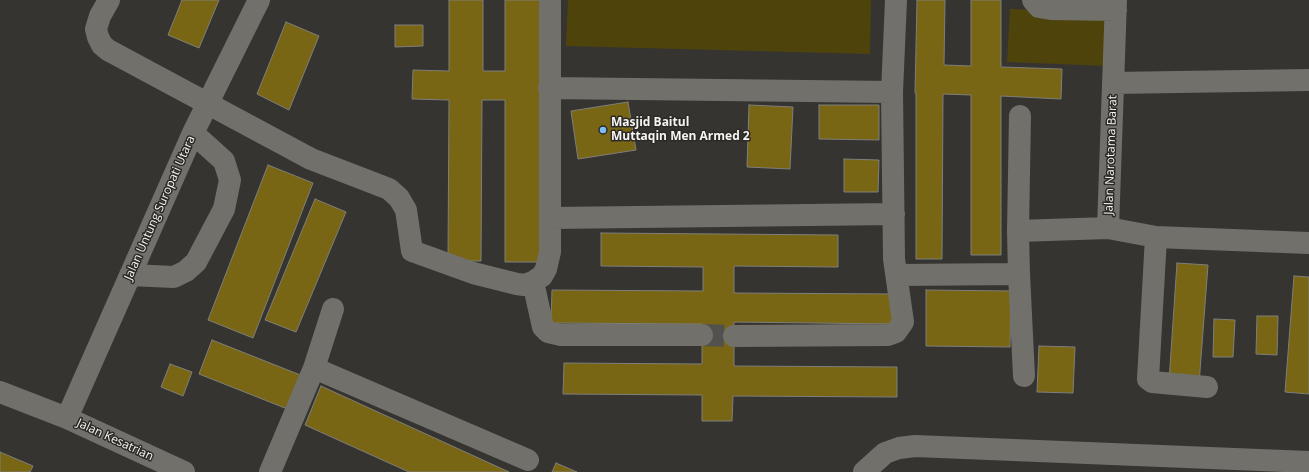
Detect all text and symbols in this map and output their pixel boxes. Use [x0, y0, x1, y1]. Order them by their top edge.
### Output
street label: Jalan Narotama Barat [1102, 95, 1120, 215]
place label: Masjid Baitul Muttaqin Men Armed 2 [611, 116, 750, 144]
marker: Masjid Baitul Muttaqin Men Armed 2 [598, 125, 608, 135]
street label: Jalan Untung Suropati Utara [122, 134, 198, 282]
street label: Jalan Kesatrian [74, 416, 156, 464]

